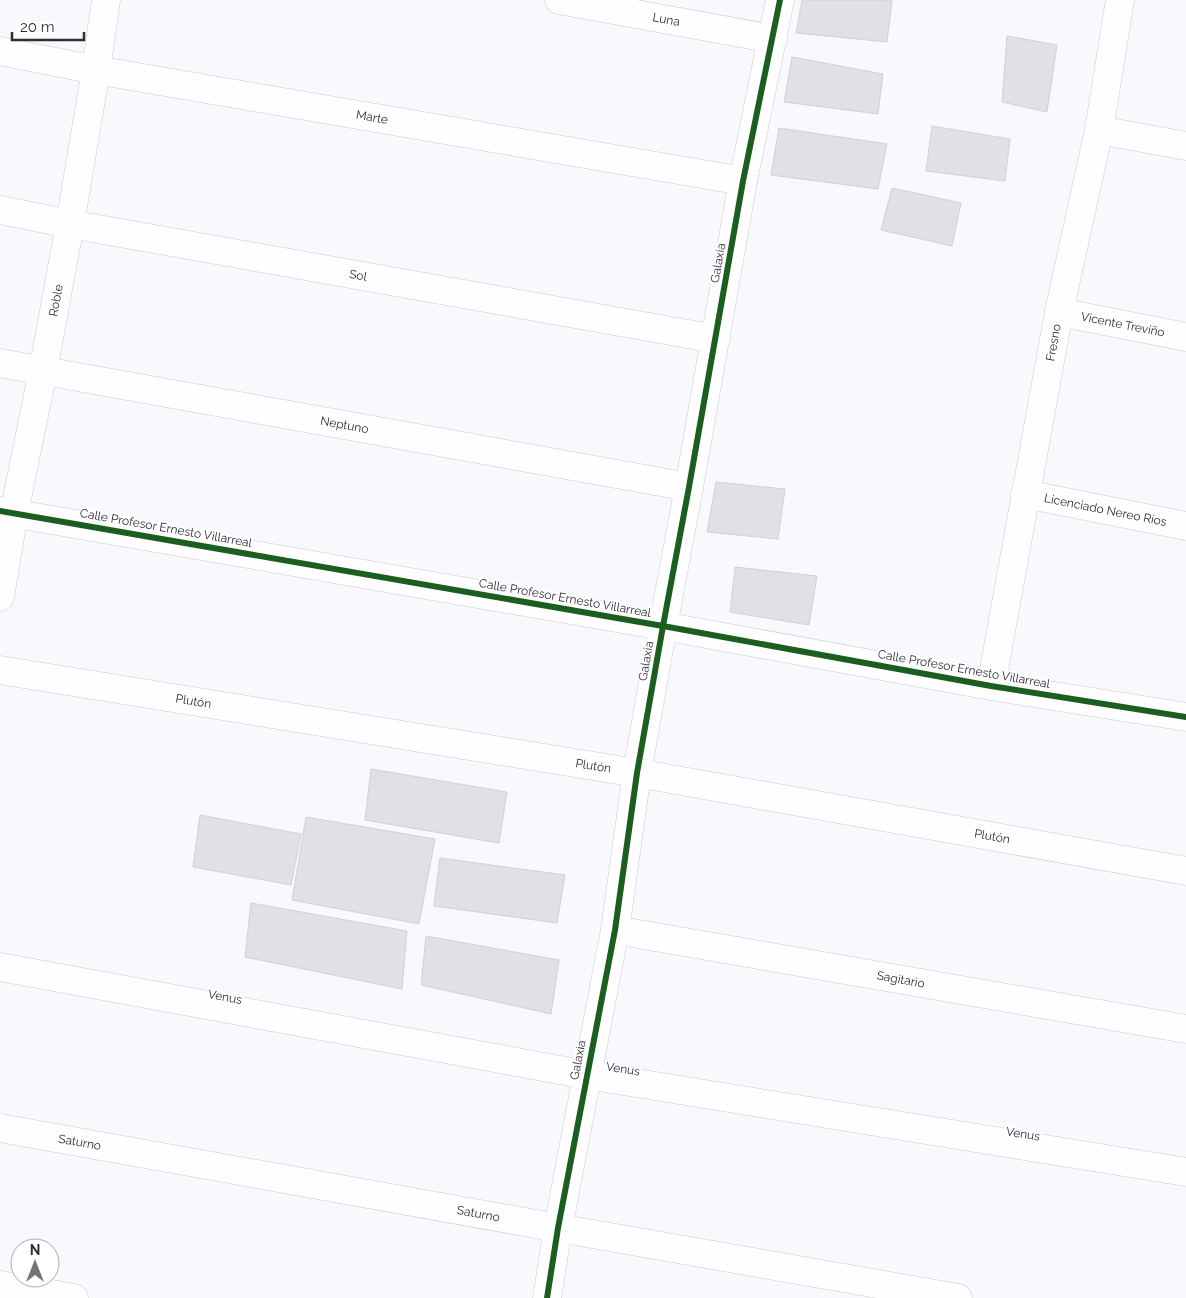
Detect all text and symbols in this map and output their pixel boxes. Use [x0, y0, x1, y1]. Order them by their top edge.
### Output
scale bar [12, 10, 85, 42]
street label: Luna [651, 10, 681, 29]
text: 20 m [20, 18, 55, 36]
street label: Marte [355, 108, 389, 127]
street label: Galaxia [708, 242, 728, 284]
street label: Sol [348, 267, 369, 284]
street label: Roble [46, 283, 66, 318]
street label: Vicente Treviño [1080, 309, 1166, 340]
street label: Fresno [1043, 323, 1064, 362]
street label: Neptuno [319, 414, 370, 436]
street label: Licenciado Nereo Ríos [1043, 491, 1168, 529]
street label: Calle Profesor Ernesto Villarreal [79, 506, 254, 550]
street label: Calle Profesor Ernesto Villarreal [478, 576, 653, 620]
street label: Galaxia [636, 640, 656, 682]
street label: Calle Profesor Ernesto Villarreal [877, 647, 1052, 691]
street label: Plutón [175, 692, 212, 711]
street label: Plutón [574, 756, 612, 776]
street label: Plutón [973, 826, 1011, 846]
street label: Sagitario [876, 969, 926, 991]
street label: Venus [207, 987, 243, 1007]
street label: Galaxia [567, 1039, 589, 1081]
street label: Venus [605, 1059, 641, 1079]
street label: Venus [1005, 1124, 1041, 1144]
street label: Saturno [57, 1132, 102, 1153]
street label: Saturno [456, 1203, 501, 1224]
north arrow [10, 1238, 60, 1288]
text: N [30, 1242, 40, 1258]

